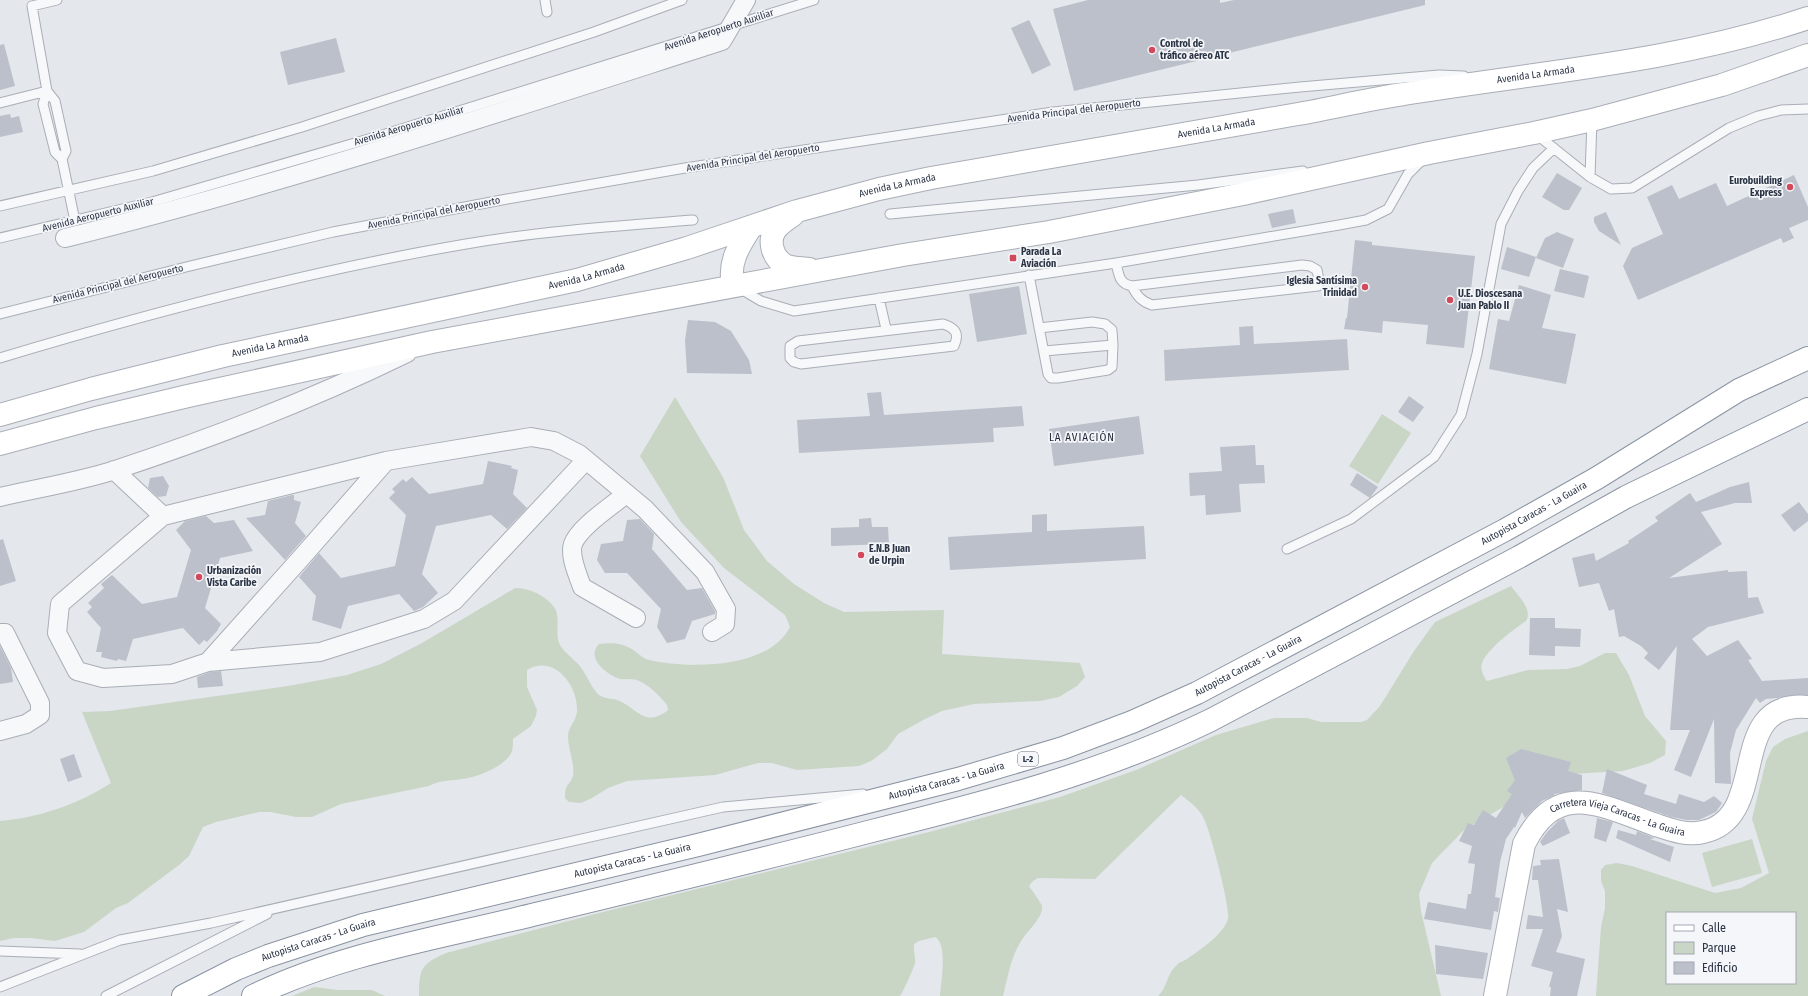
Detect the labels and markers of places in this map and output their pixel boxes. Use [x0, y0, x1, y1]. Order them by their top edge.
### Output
place label: Control de tráfico aéreo ATC [1160, 38, 1230, 62]
marker: Control de tráfico aéreo ATC [1147, 45, 1157, 55]
place label: Eurobuilding Express [1729, 175, 1783, 199]
marker: Eurobuilding Express [1785, 182, 1795, 192]
place label: Parada La Aviación [1020, 246, 1061, 270]
marker: Parada La Aviación [1008, 253, 1018, 263]
place label: Iglesia Santísima Trinidad [1286, 274, 1357, 299]
marker: Iglesia Santísima Trinidad [1360, 282, 1370, 292]
place label: U.E. Dioscesana Juan Pablo II [1457, 288, 1522, 312]
marker: U.E. Dioscesana Juan Pablo II [1445, 295, 1455, 305]
place label: E.N.B Juan de Urpin [869, 543, 910, 567]
marker: E.N.B Juan de Urpin [856, 550, 866, 560]
place label: Urbanización Vista Caribe [206, 564, 261, 589]
marker: Urbanización Vista Caribe [194, 572, 204, 582]

